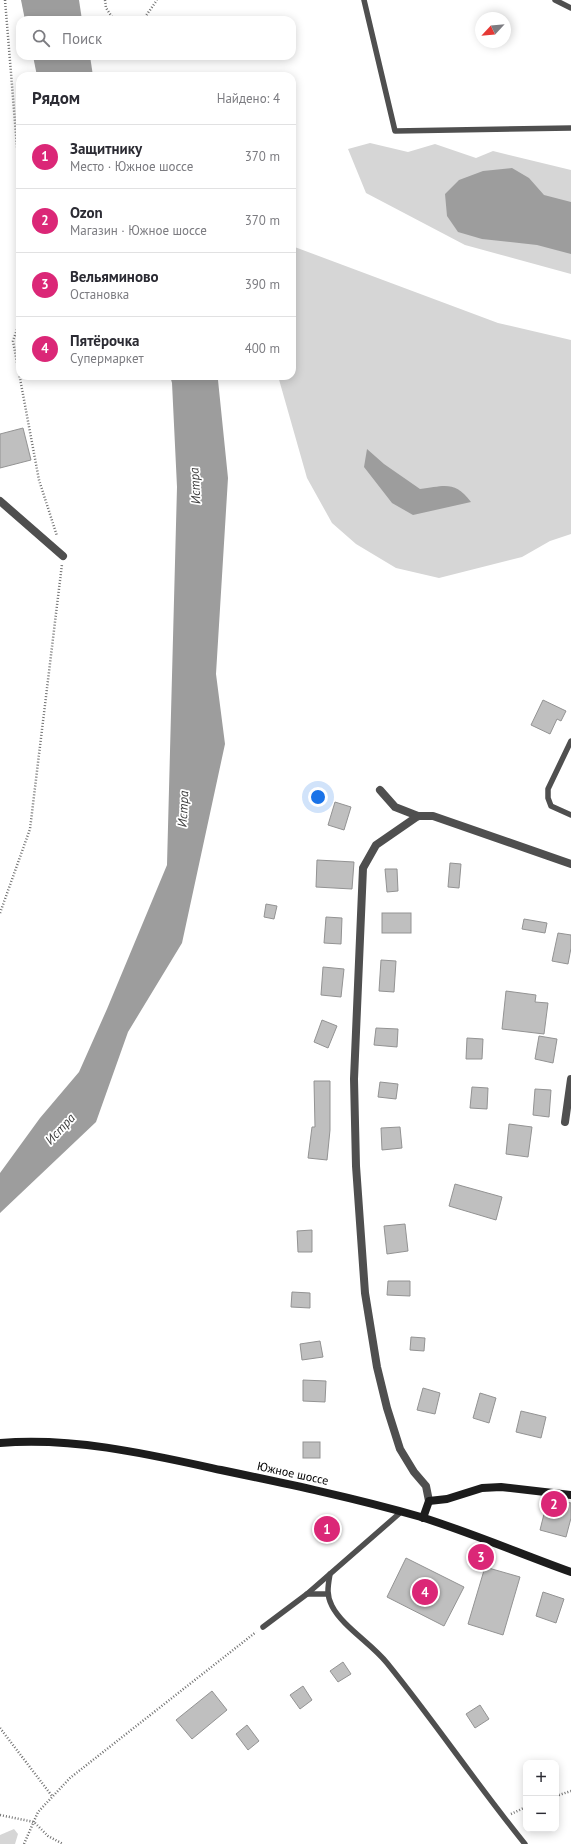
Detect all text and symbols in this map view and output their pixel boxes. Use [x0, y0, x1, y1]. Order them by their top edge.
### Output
north arrow [475, 12, 511, 48]
search box [16, 16, 296, 60]
icon: search [30, 27, 52, 49]
text: Поиск [62, 29, 102, 48]
text: Рядом [32, 87, 80, 109]
text: Найдено: 4 [217, 90, 280, 107]
text: Защитнику [70, 139, 142, 158]
text: 1 [41, 148, 49, 165]
text: 370 m [245, 148, 280, 165]
text: Место · Южное шоссе [70, 158, 193, 175]
text: Ozon [70, 203, 103, 222]
text: 2 [41, 212, 49, 229]
text: 370 m [245, 212, 280, 229]
text: Магазин · Южное шоссе [70, 222, 207, 239]
text: Вельяминово [70, 267, 159, 286]
text: 3 [41, 276, 49, 293]
text: 390 m [245, 276, 280, 293]
text: Остановка [70, 286, 129, 303]
text: Пятёрочка [70, 331, 139, 350]
text: 4 [41, 340, 49, 357]
text: 400 m [245, 340, 280, 357]
text: Супермаркет [70, 350, 144, 367]
water label: Истра [186, 467, 204, 505]
your location [308, 787, 328, 807]
water label: Истра [174, 790, 192, 828]
water label: Истра [41, 1109, 79, 1148]
street label: Южное шоссе [256, 1458, 330, 1488]
pin: 2 [541, 1489, 567, 1519]
pin: 1 [314, 1514, 340, 1544]
pin: 3 [468, 1542, 494, 1572]
pin: 4 [412, 1577, 438, 1607]
map controls [523, 1760, 559, 1832]
button: + [523, 1760, 559, 1796]
button: − [523, 1796, 559, 1832]

